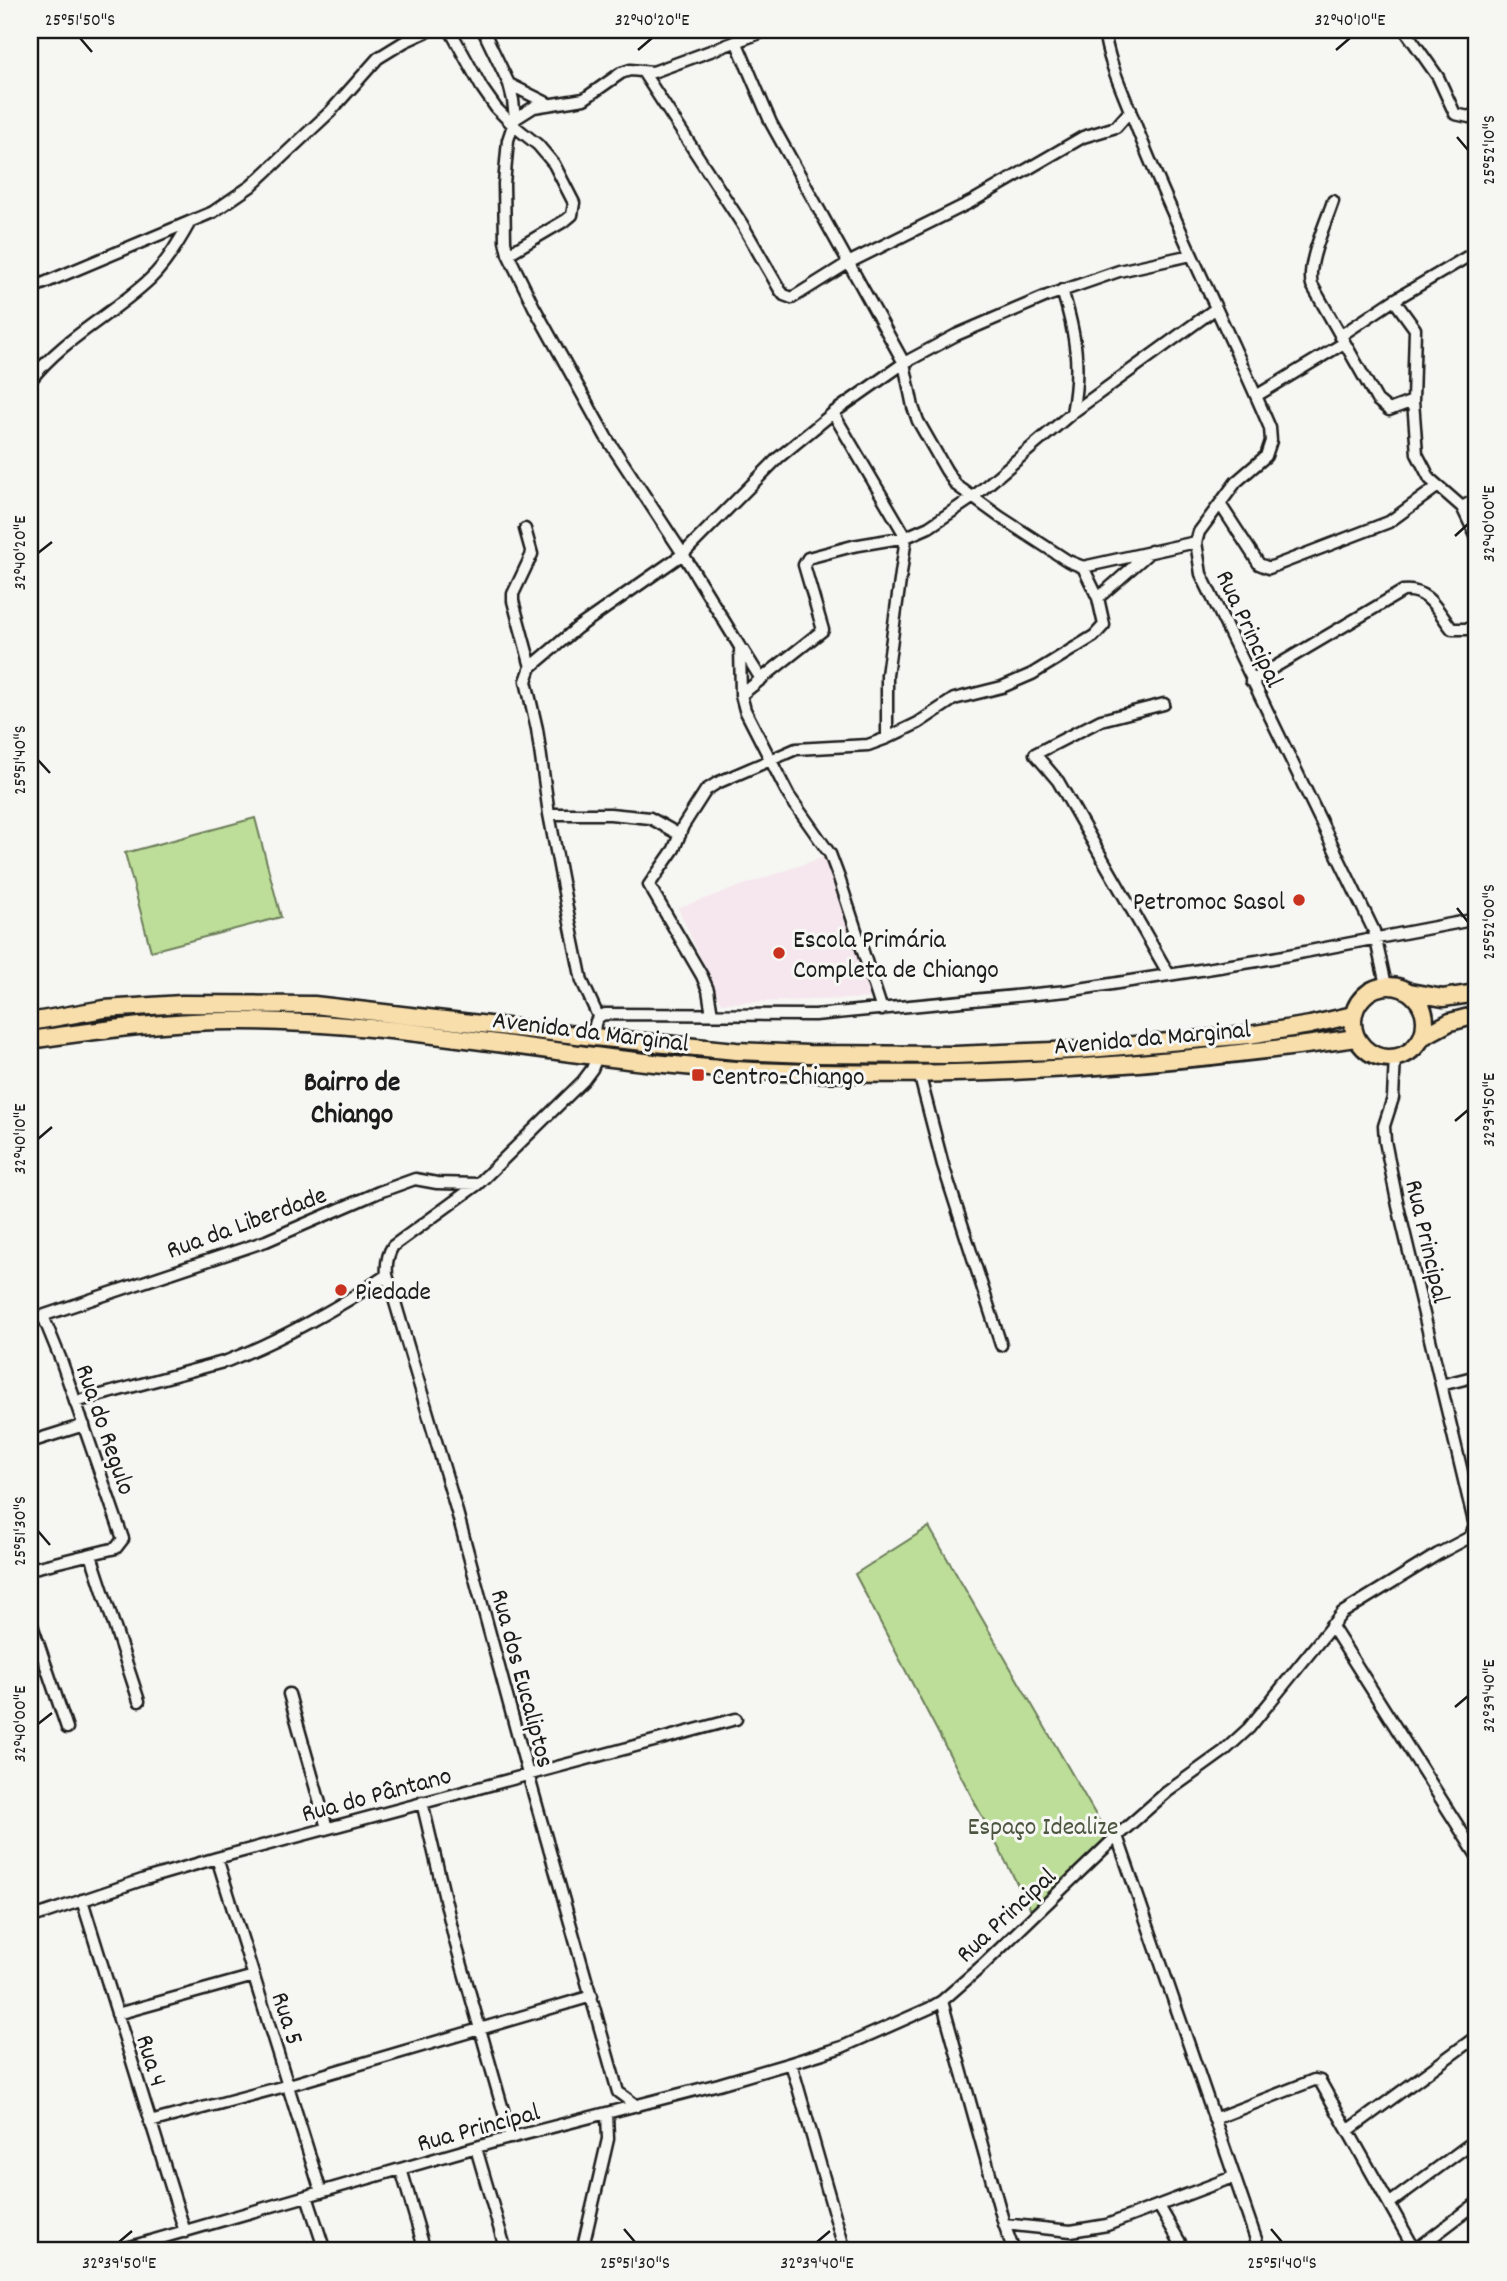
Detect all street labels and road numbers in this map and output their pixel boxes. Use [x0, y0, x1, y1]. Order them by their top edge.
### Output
street label: Rua Principal [1204, 565, 1291, 694]
street label: Avenida da Marginal [490, 1003, 691, 1064]
street label: Avenida da Marginal [1052, 1012, 1252, 1067]
street label: Rua Principal [1393, 1176, 1458, 1307]
street label: Rua da Liberdade [162, 1178, 333, 1270]
street label: Rua do Regulo [64, 1360, 143, 1501]
street label: Rua dos Eucaliptos [479, 1586, 562, 1772]
street label: Rua do Pântano [298, 1759, 456, 1834]
street label: Rua Principal [949, 1860, 1066, 1973]
street label: Rua 5 [260, 1988, 312, 2051]
street label: Rua 4 [124, 2030, 175, 2092]
street label: Rua Principal [413, 2095, 544, 2164]

